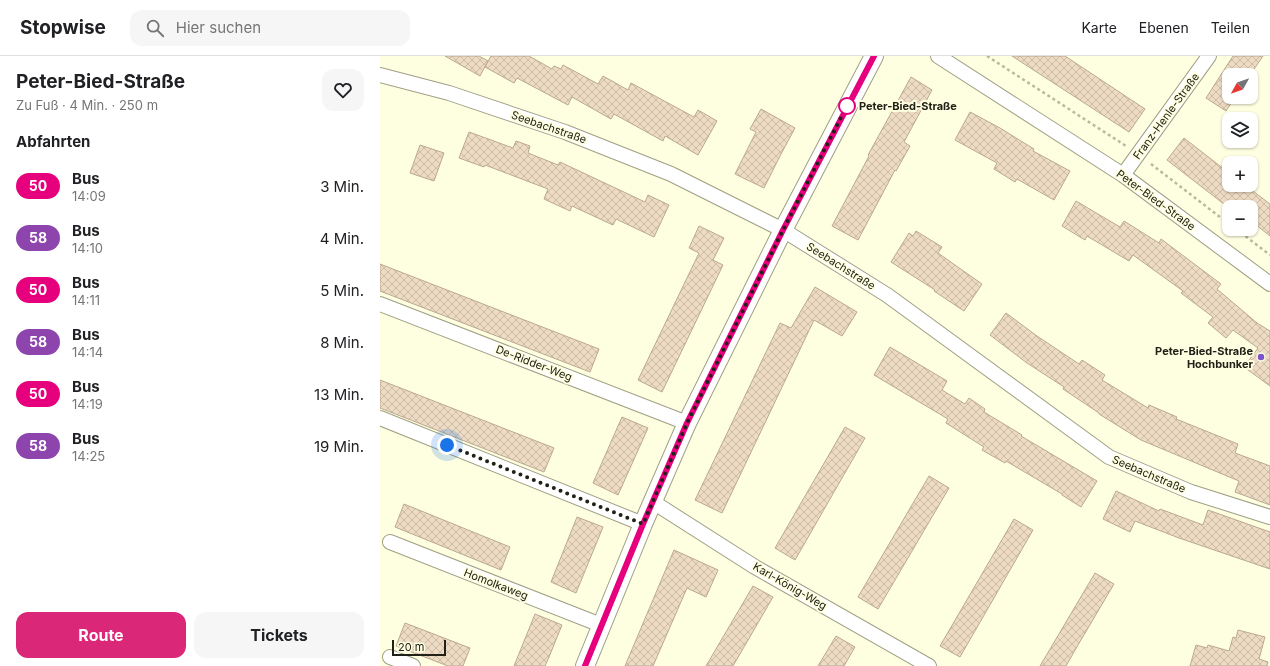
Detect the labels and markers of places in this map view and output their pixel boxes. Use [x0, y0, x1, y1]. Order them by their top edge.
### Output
marker: Peter-Bied-Straße [838, 97, 856, 115]
place label: Peter-Bied-Straße [859, 99, 957, 113]
place label: Peter-Bied-Straße Hochbunker [1155, 344, 1254, 371]
marker: Peter-Bied-Straße Hochbunker [1256, 352, 1266, 362]

